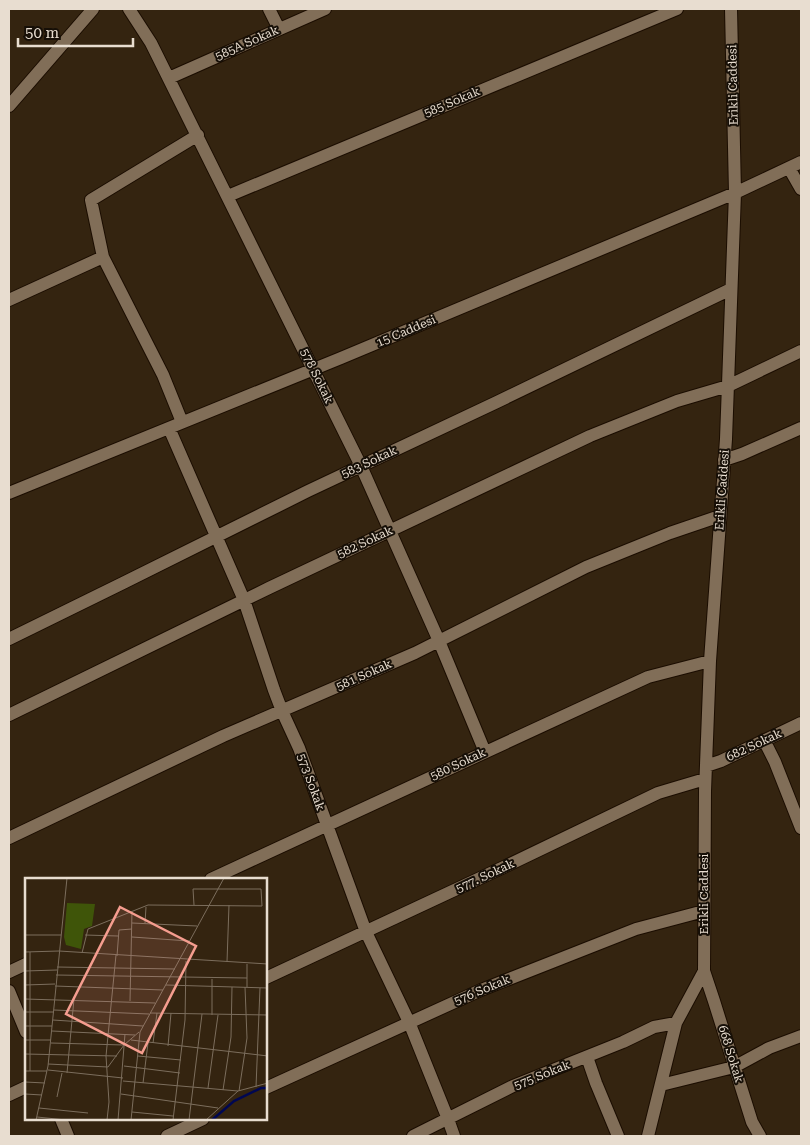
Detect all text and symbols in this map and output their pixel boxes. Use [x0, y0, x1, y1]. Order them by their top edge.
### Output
scale bar [18, 15, 132, 47]
street label: 585A Sokak [213, 23, 281, 63]
text: 50 m [25, 24, 60, 42]
street label: Erikli Caddesi [725, 44, 741, 126]
street label: 585 Sokak [422, 84, 482, 120]
street label: 15 Caddesi [374, 312, 438, 350]
street label: 578 Sokak [298, 346, 337, 406]
street label: 583 Sokak [339, 443, 399, 481]
street label: Erikli Caddesi [712, 449, 732, 531]
street label: 582 Sokak [335, 523, 395, 561]
street label: 581 Sokak [334, 656, 394, 694]
street label: 682 Sokak [724, 726, 784, 764]
street label: 580 Sokak [428, 745, 488, 783]
street label: 573 Sokak [294, 752, 328, 813]
street label: Erikli Caddesi [697, 853, 711, 934]
street label: 577. Sokak [454, 856, 517, 896]
inset map [25, 878, 268, 1120]
street label: 576 Sokak [452, 972, 512, 1008]
street label: 668 Sokak [716, 1023, 747, 1085]
street label: 575 Sokak [512, 1057, 573, 1093]

